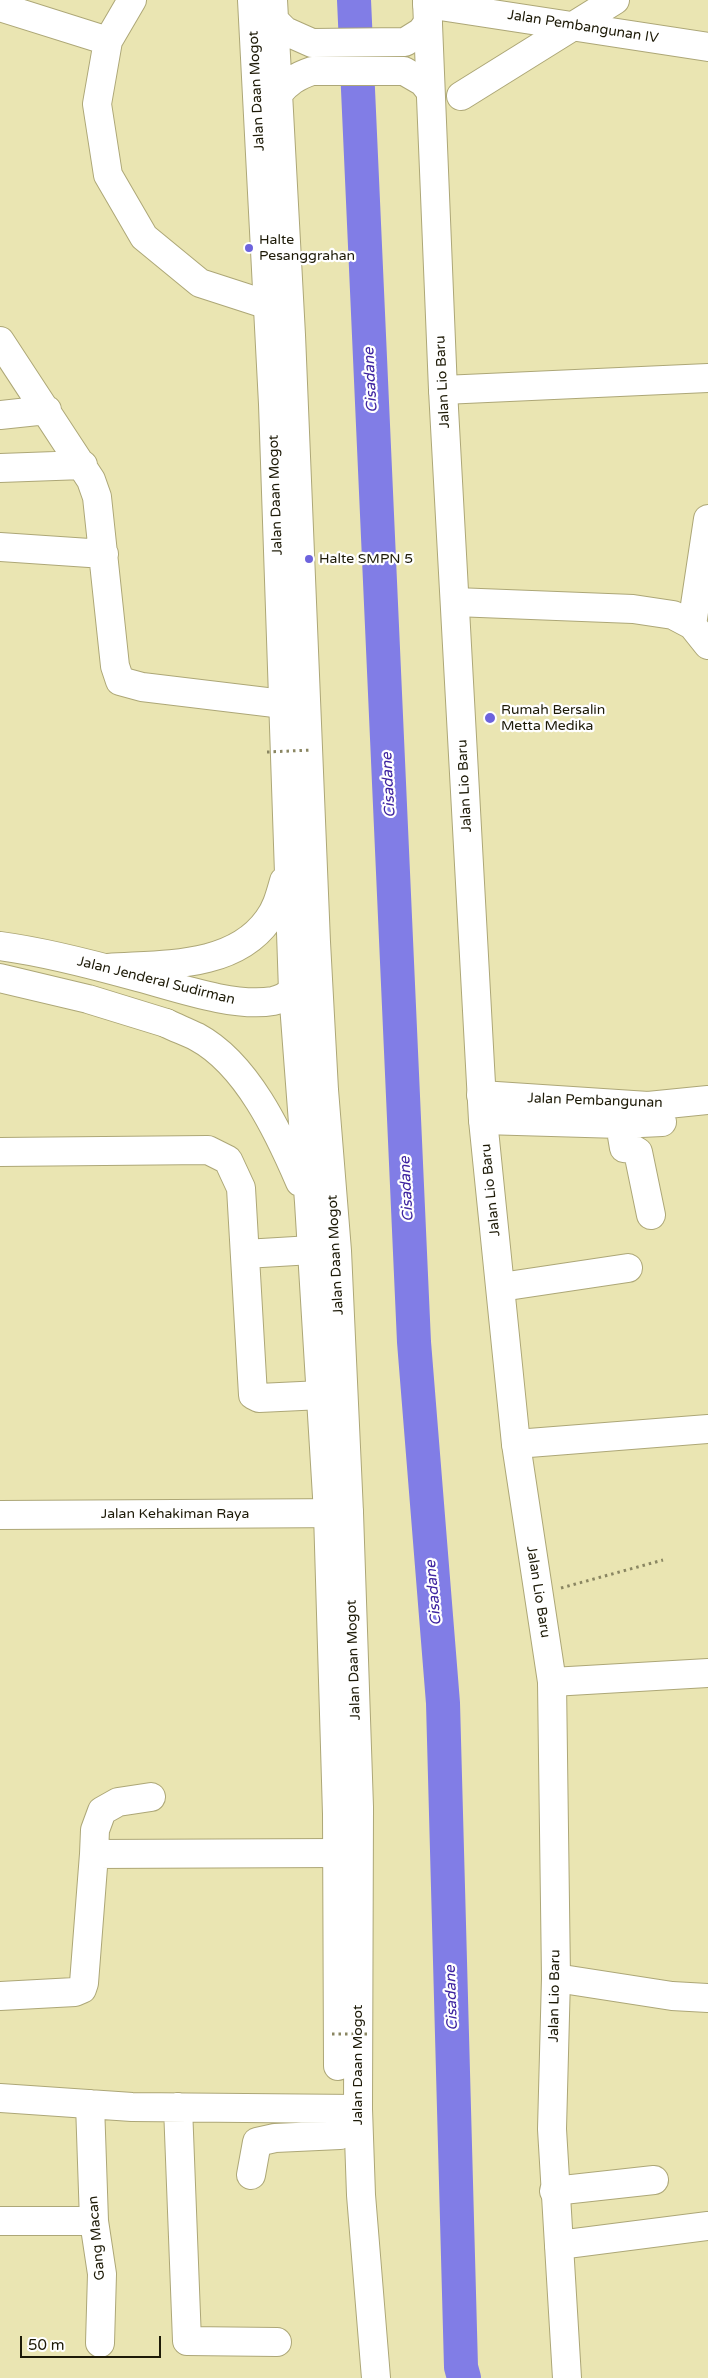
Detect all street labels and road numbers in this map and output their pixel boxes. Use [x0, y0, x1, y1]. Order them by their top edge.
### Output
street label: Jalan Pembangunan IV [506, 7, 660, 47]
street label: Jalan Daan Mogot [245, 30, 269, 152]
street label: Jalan Lio Baru [432, 335, 454, 429]
street label: Jalan Daan Mogot [265, 434, 287, 556]
street label: Jalan Lio Baru [454, 739, 476, 833]
street label: Jalan Jenderal Sudirman [75, 953, 237, 1009]
street label: Jalan Pembangunan [527, 1090, 663, 1112]
street label: Jalan Lio Baru [478, 1143, 504, 1237]
street label: Jalan Daan Mogot [324, 1194, 348, 1316]
street label: Jalan Kehakiman Raya [101, 1506, 249, 1522]
street label: Jalan Lio Baru [522, 1545, 554, 1639]
street label: Jalan Daan Mogot [343, 1599, 365, 1721]
street label: Jalan Lio Baru [546, 1949, 564, 2043]
street label: Jalan Daan Mogot [350, 2005, 366, 2125]
street label: Gang Macan [85, 2195, 109, 2281]

